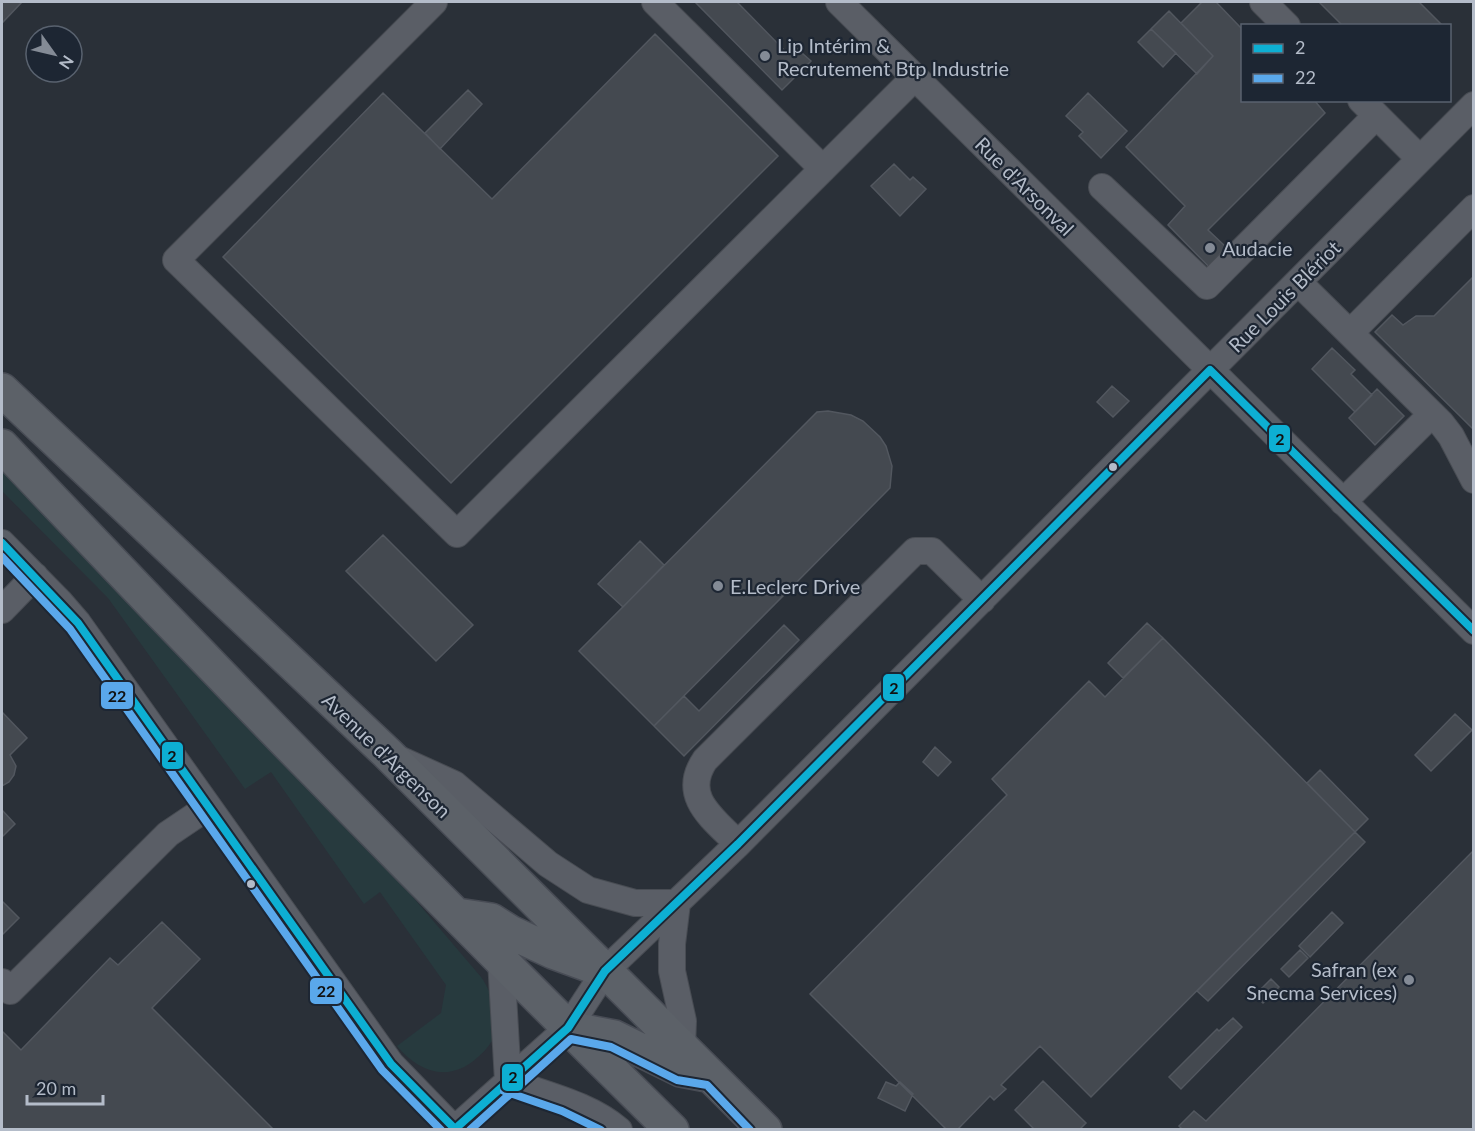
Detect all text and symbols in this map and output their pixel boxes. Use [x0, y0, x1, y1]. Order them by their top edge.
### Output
north arrow [24, 24, 84, 84]
legend [1241, 24, 1451, 102]
place label: Lip Intérim & Recrutement Btp Industrie [777, 33, 1009, 80]
text: 2 [1295, 36, 1305, 58]
marker: Lip Intérim & Recrutement Btp Industrie [758, 49, 772, 63]
text: N [56, 52, 78, 73]
text: 22 [1295, 66, 1316, 88]
street label: Rue d'Arsonval [971, 132, 1079, 240]
street label: Rue Louis Blériot [1223, 235, 1345, 357]
place label: Audacie [1222, 236, 1293, 260]
marker: Audacie [1203, 241, 1217, 255]
line badge: 2 [1268, 424, 1291, 453]
text: 2 [1275, 429, 1285, 448]
unlabelled marker [1107, 461, 1119, 473]
place label: E.Leclerc Drive [730, 574, 860, 598]
marker: E.Leclerc Drive [711, 579, 725, 593]
line badge: 2 [882, 673, 905, 702]
text: 2 [889, 678, 899, 697]
line badge: 22 [100, 681, 134, 710]
text: 22 [108, 686, 126, 705]
street label: Avenue d'Argenson [318, 688, 456, 822]
line badge: 2 [161, 741, 184, 770]
text: 2 [167, 746, 177, 765]
unlabelled marker [245, 878, 257, 890]
place label: Safran (ex Snecma Services) [1246, 957, 1397, 1004]
marker: Safran (ex Snecma Services) [1402, 973, 1416, 987]
line badge: 22 [309, 977, 343, 1005]
text: 22 [317, 981, 335, 1000]
line badge: 2 [501, 1063, 524, 1092]
text: 2 [508, 1067, 518, 1086]
scale bar [27, 1068, 104, 1106]
text: 20 m [36, 1077, 76, 1099]

